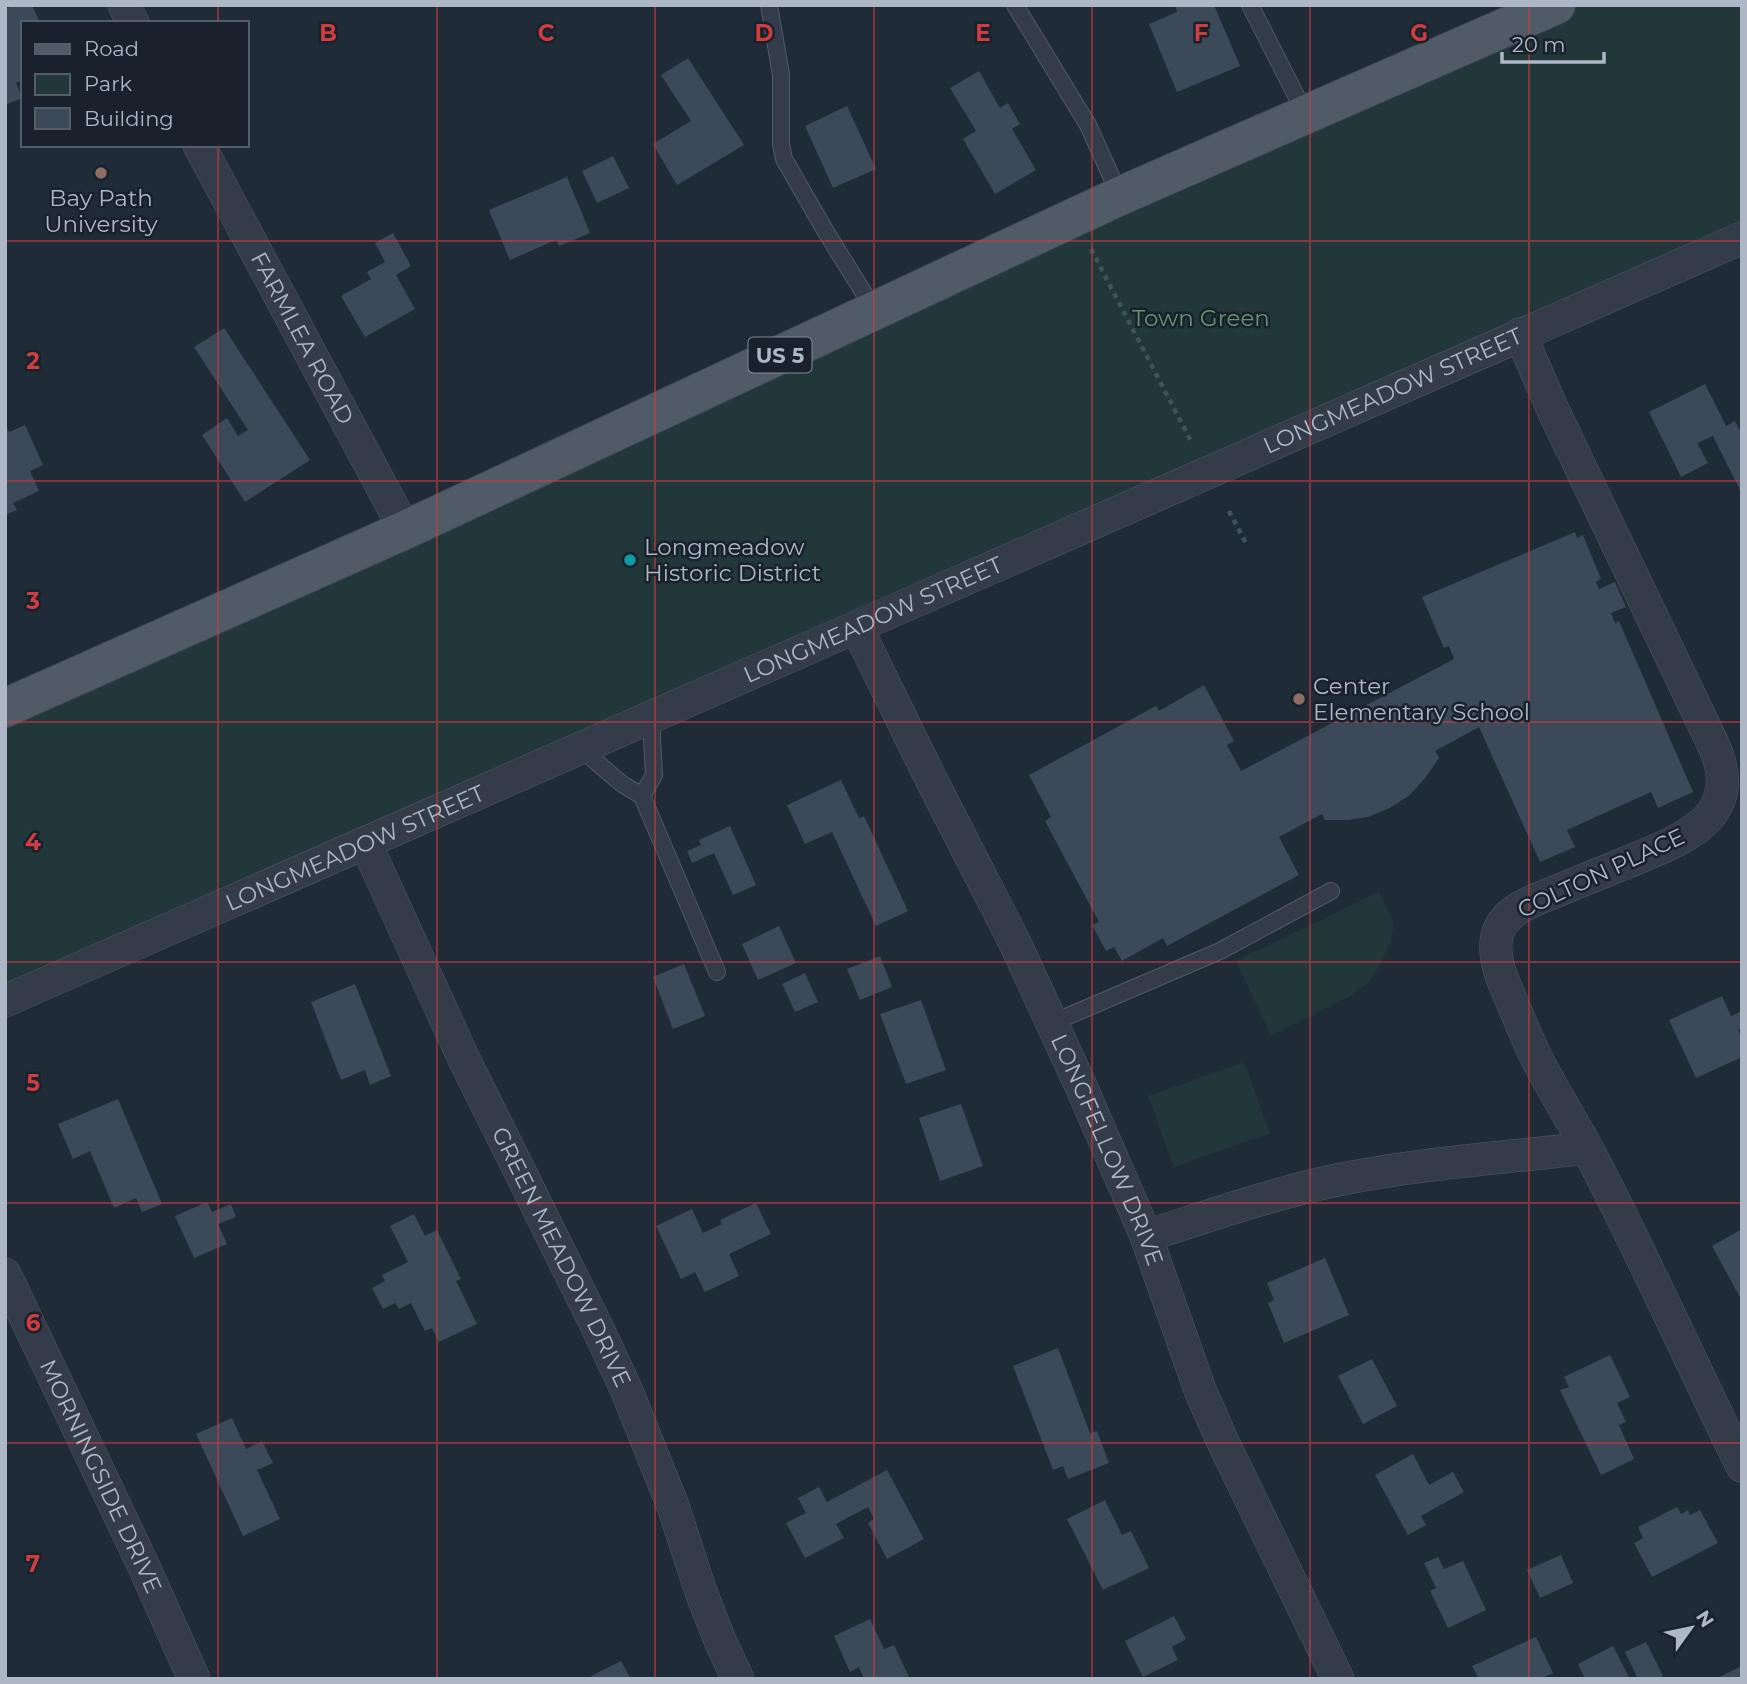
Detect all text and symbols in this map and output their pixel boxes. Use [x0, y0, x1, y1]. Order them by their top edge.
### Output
text: B [319, 19, 337, 47]
text: C [538, 19, 555, 47]
text: D [755, 19, 774, 47]
text: E [975, 19, 991, 47]
text: F [1194, 19, 1209, 47]
text: G [1410, 19, 1428, 47]
legend [21, 21, 248, 147]
scale bar [1502, 21, 1604, 65]
text: 20 m [1512, 32, 1566, 57]
text: Road [84, 36, 139, 61]
text: Park [84, 71, 132, 96]
text: Building [84, 106, 174, 131]
marker: Bay Path University [93, 165, 109, 181]
place label: Bay Path University [44, 184, 158, 238]
street label: FARMLEA ROAD [245, 247, 360, 429]
park label: Town Green [1132, 304, 1270, 332]
street label: LONGMEADOW STREET [1259, 321, 1527, 460]
road number: US 5 [748, 338, 812, 372]
text: 2 [26, 347, 40, 375]
place label: Longmeadow Historic District [644, 533, 821, 587]
street label: LONGMEADOW STREET [739, 550, 1007, 689]
marker: Longmeadow Historic District [622, 552, 638, 568]
text: 3 [25, 587, 40, 615]
place label: Center Elementary School [1313, 672, 1530, 726]
marker: Center Elementary School [1291, 691, 1307, 707]
street label: LONGMEADOW STREET [221, 779, 490, 917]
street label: COLTON PLACE [1513, 822, 1689, 924]
text: 4 [25, 828, 41, 856]
street label: LONGFELLOW DRIVE [1045, 1030, 1169, 1269]
text: 5 [26, 1069, 40, 1097]
street label: GREEN MEADOW DRIVE [486, 1122, 637, 1392]
text: 6 [26, 1309, 41, 1337]
street label: MORNINGSIDE DRIVE [34, 1355, 168, 1597]
text: 7 [26, 1550, 40, 1578]
north arrow [1656, 1593, 1726, 1663]
text: N [1691, 1606, 1719, 1632]

